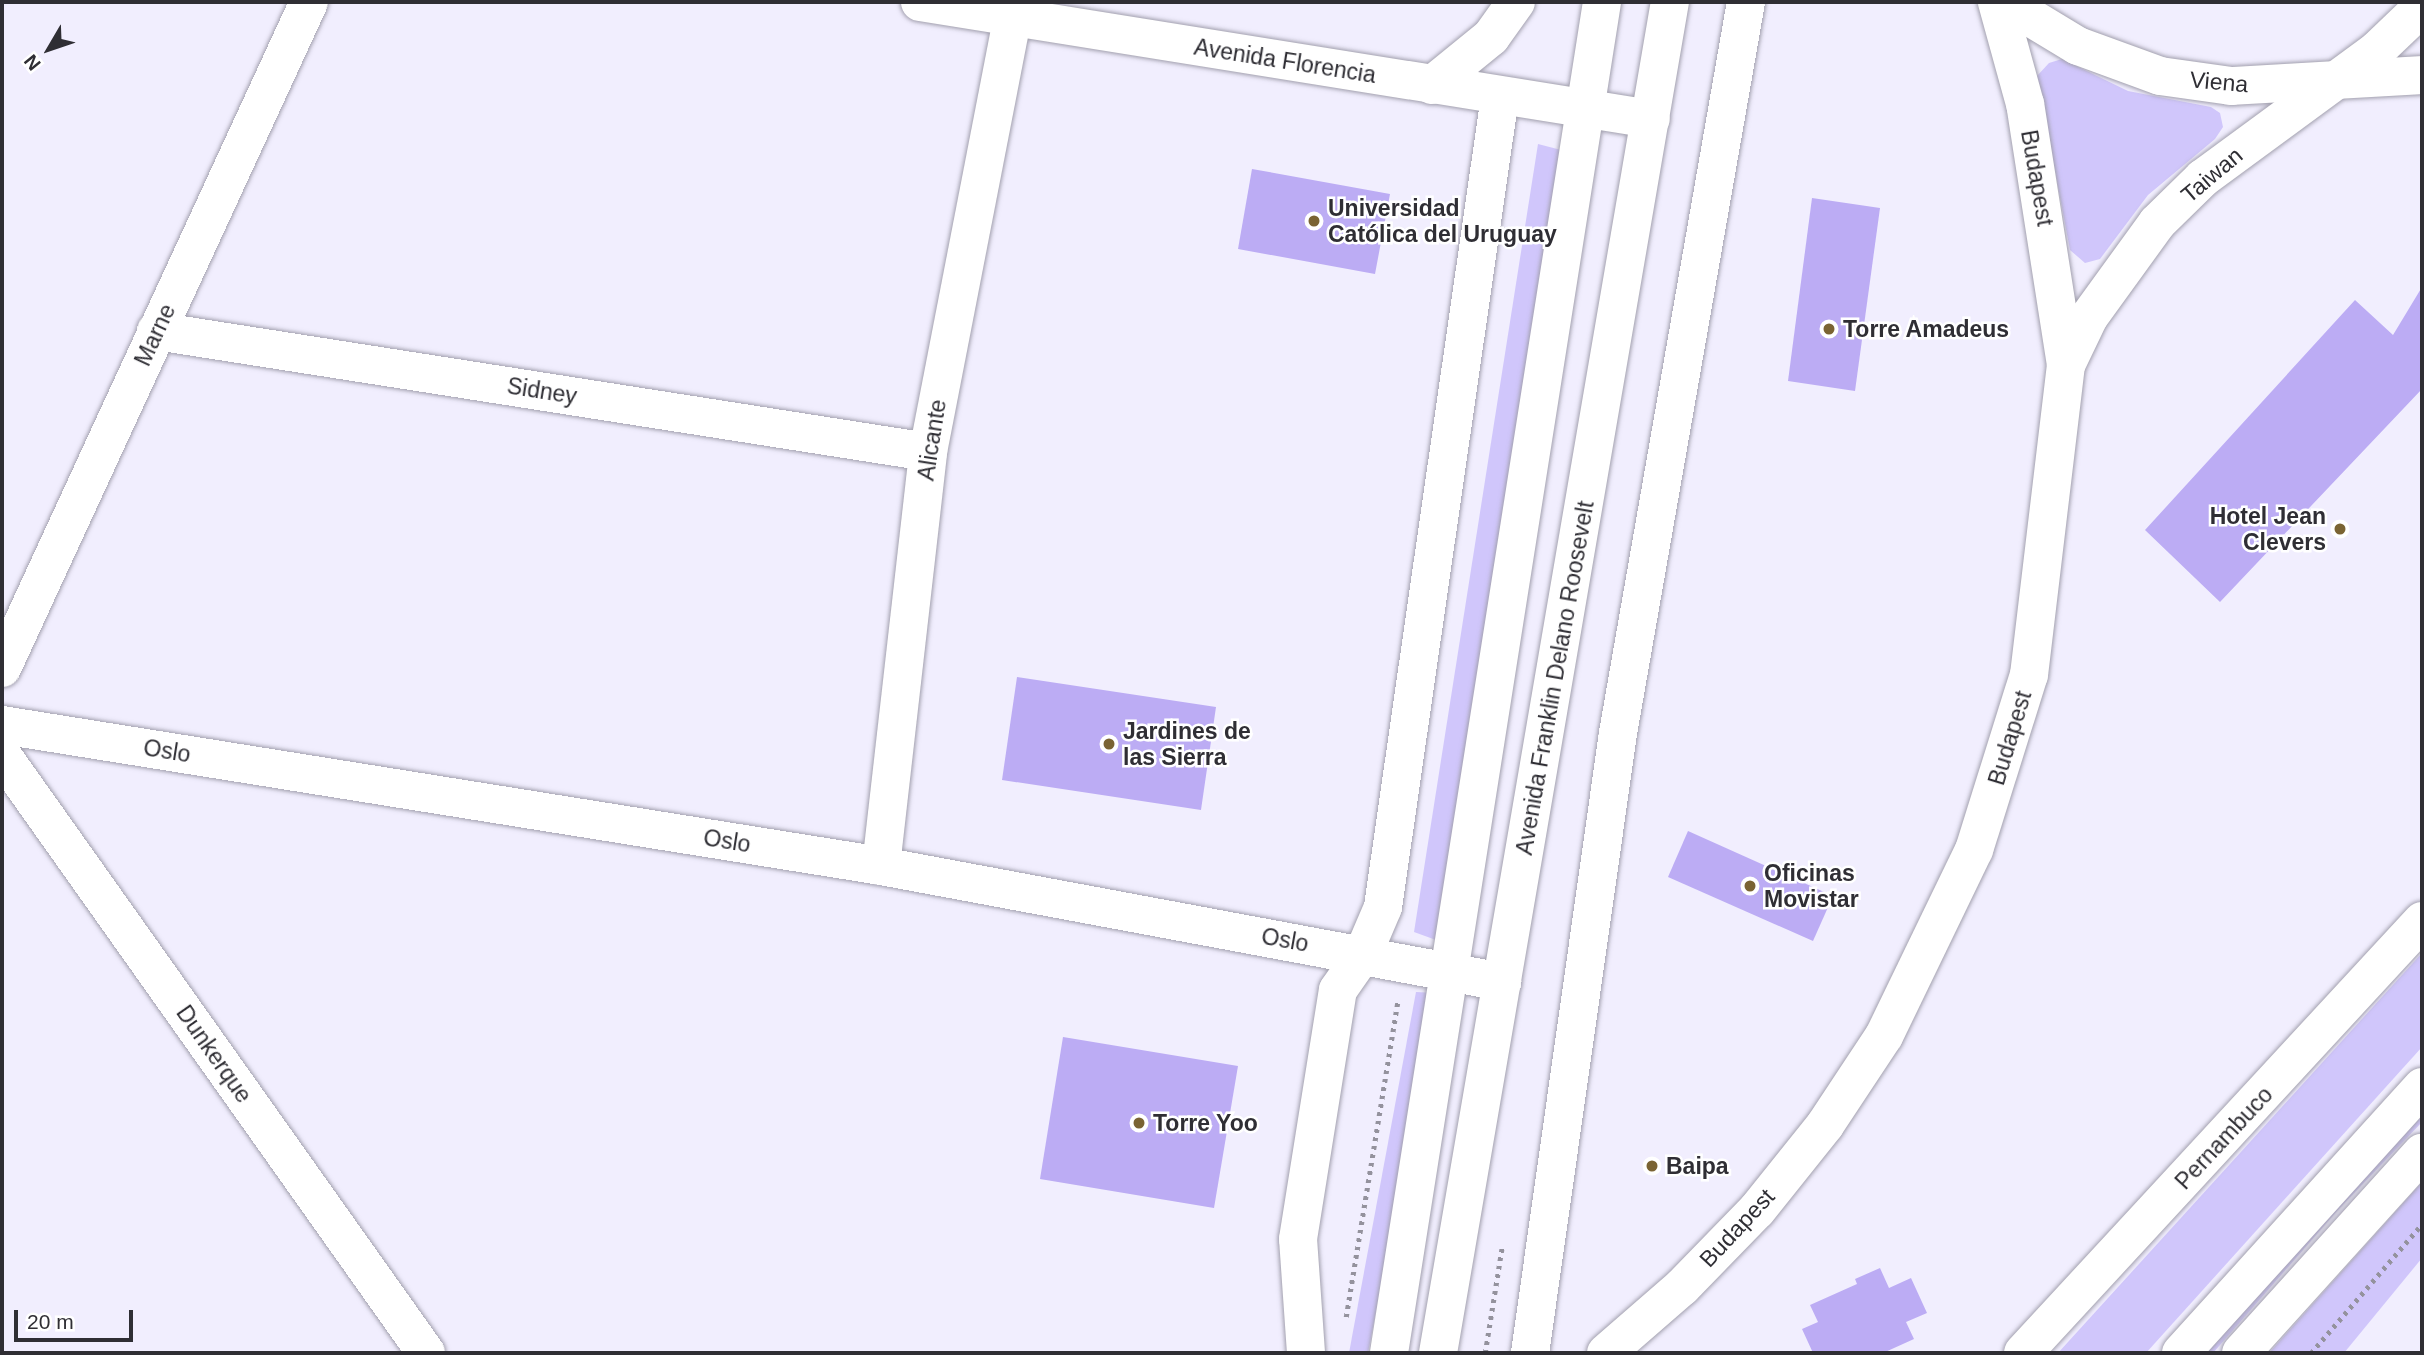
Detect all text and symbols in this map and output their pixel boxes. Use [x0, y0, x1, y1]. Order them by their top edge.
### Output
north arrow [14, 14, 84, 84]
street label: Avenida Florencia [1192, 33, 1378, 89]
text: N [20, 51, 45, 74]
street label: Viena [2189, 66, 2249, 98]
street label: Budapest [2015, 128, 2059, 228]
street label: Taiwan [2176, 141, 2248, 209]
place label: Universidad Católica del Uruguay [1328, 194, 1557, 248]
marker: Universidad Católica del Uruguay [1306, 213, 1322, 229]
street label: Marne [129, 300, 181, 370]
place label: Torre Amadeus [1843, 315, 2010, 343]
marker: Torre Amadeus [1821, 321, 1837, 337]
street label: Sidney [505, 372, 579, 410]
street label: Alicante [912, 397, 952, 483]
street label: Avenida Franklin Delano Roosevelt [1510, 499, 1600, 857]
place label: Hotel Jean Clevers [2210, 502, 2326, 556]
marker: Hotel Jean Clevers [2332, 521, 2348, 537]
street label: Budapest [1983, 687, 2037, 789]
place label: Jardines de las Sierra [1123, 717, 1251, 771]
street label: Oslo [141, 734, 193, 768]
marker: Jardines de las Sierra [1101, 736, 1117, 752]
street label: Oslo [701, 824, 753, 858]
place label: Oficinas Movistar [1764, 859, 1859, 913]
marker: Oficinas Movistar [1742, 878, 1758, 894]
street label: Oslo [1259, 922, 1311, 958]
street label: Dunkerque [170, 1000, 258, 1108]
street label: Pernambuco [2169, 1081, 2279, 1195]
place label: Torre Yoo [1153, 1109, 1258, 1137]
marker: Torre Yoo [1131, 1115, 1147, 1131]
place label: Baipa [1666, 1152, 1729, 1180]
marker: Baipa [1644, 1158, 1660, 1174]
street label: Budapest [1694, 1183, 1780, 1273]
scale bar [18, 1296, 136, 1340]
text: 20 m [27, 1310, 74, 1333]

